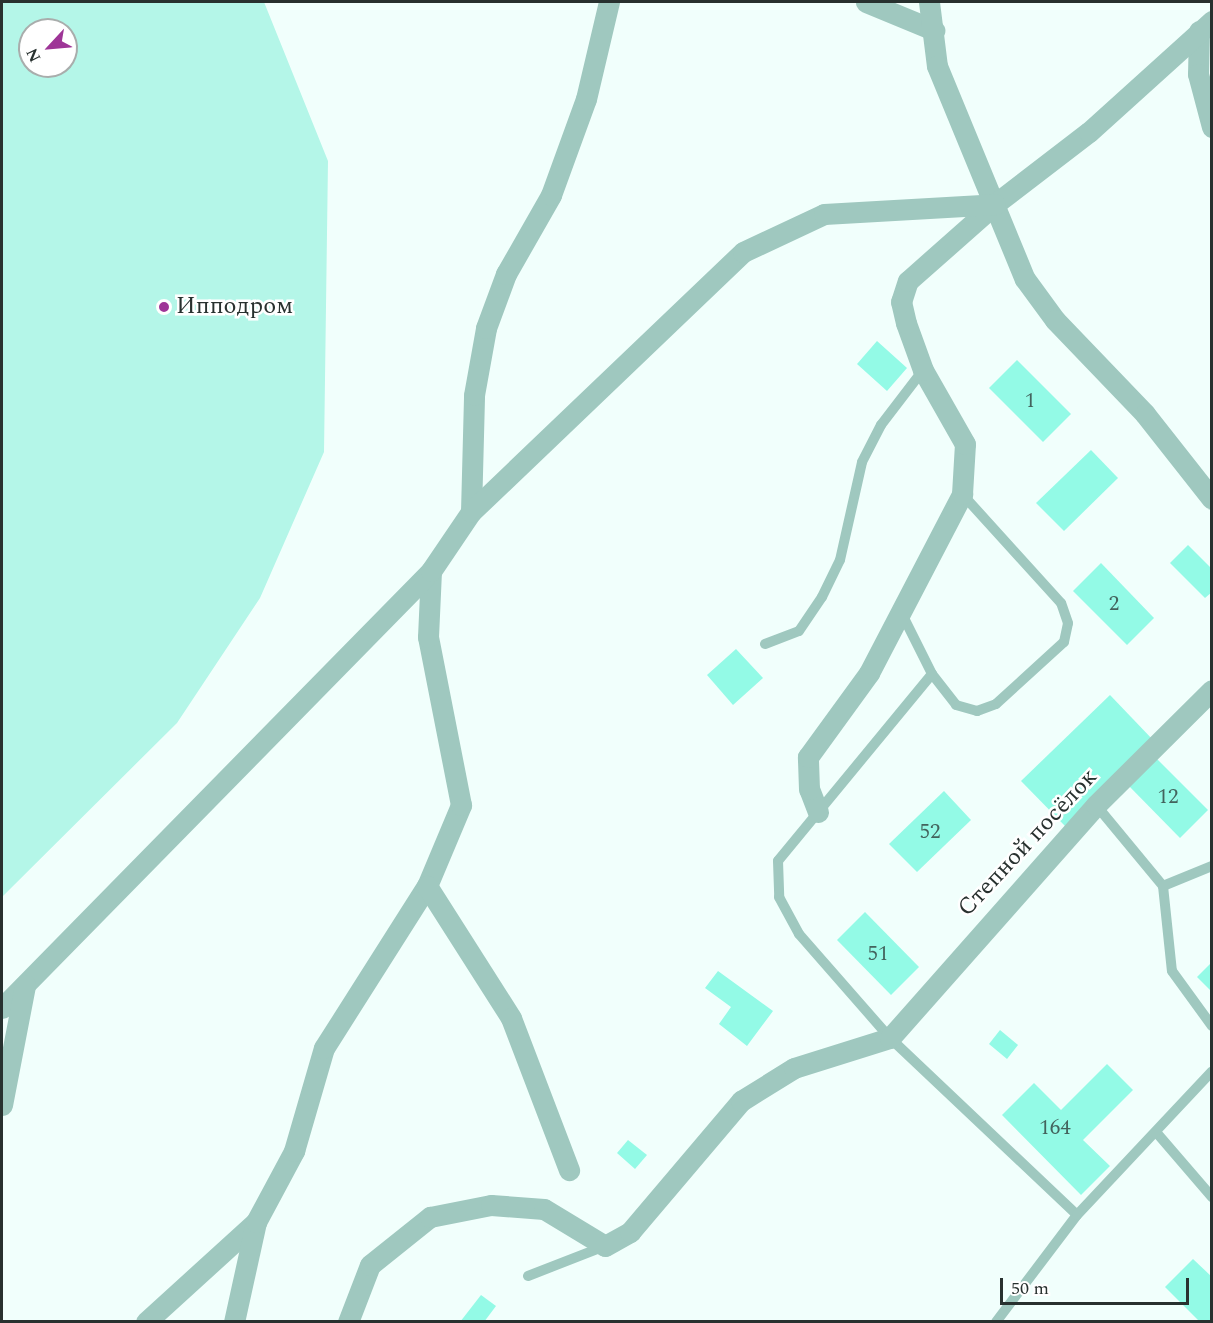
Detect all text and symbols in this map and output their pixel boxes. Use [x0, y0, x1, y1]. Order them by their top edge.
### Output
north arrow [18, 18, 78, 78]
text: N [20, 44, 47, 66]
place label: Ипподром [176, 293, 293, 321]
marker: Ипподром [157, 300, 171, 314]
house number: 1 [1025, 388, 1035, 414]
house number: 2 [1109, 591, 1119, 617]
street label: Степной посёлок [952, 763, 1104, 923]
house number: 12 [1158, 784, 1178, 810]
house number: 52 [920, 819, 940, 845]
house number: 51 [868, 941, 888, 967]
house number: 164 [1039, 1115, 1071, 1141]
scale bar [1003, 1266, 1192, 1304]
text: 50 m [1011, 1275, 1049, 1302]

